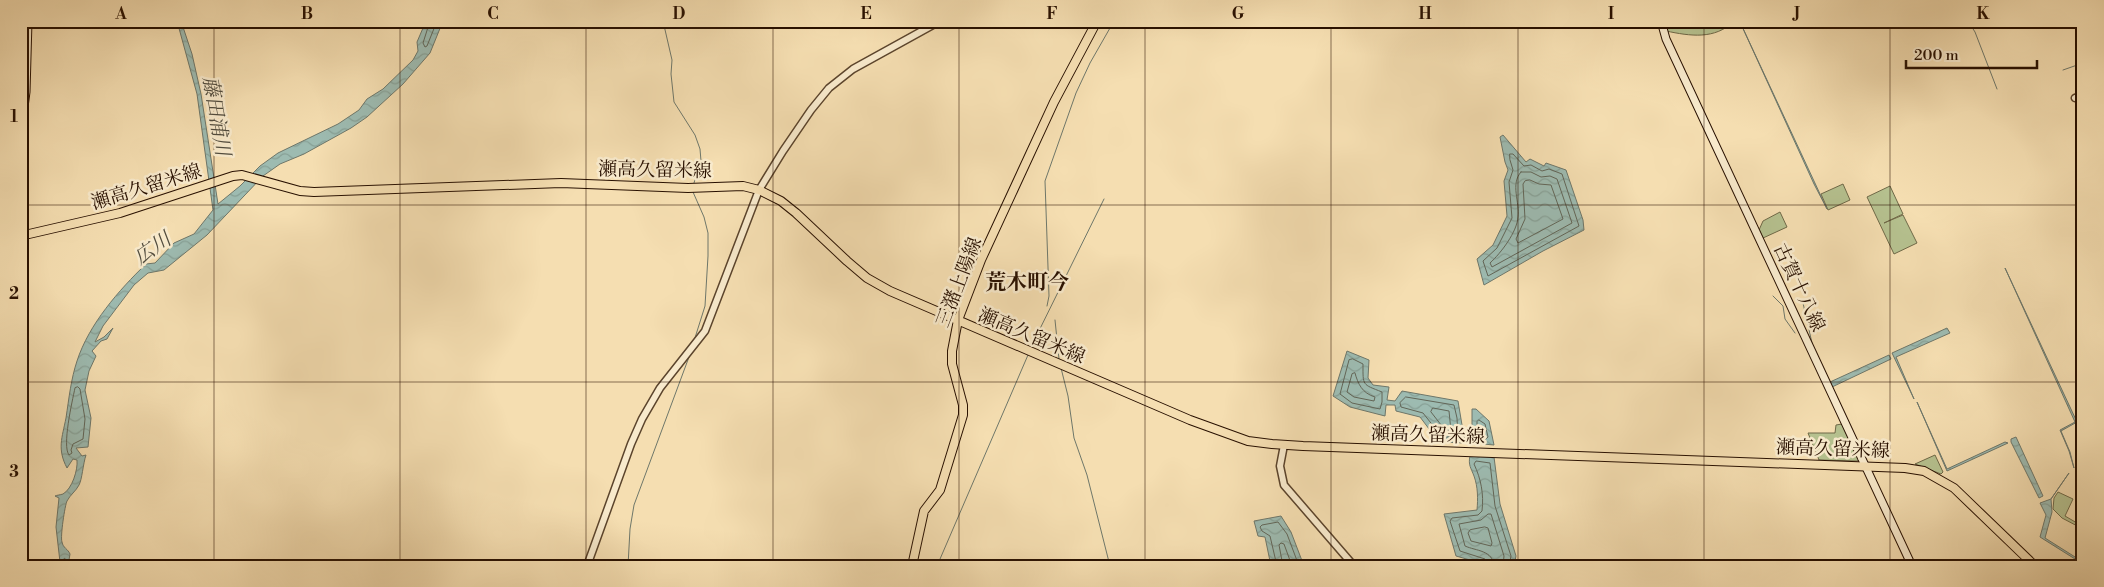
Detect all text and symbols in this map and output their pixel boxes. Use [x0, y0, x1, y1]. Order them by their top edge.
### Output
text: A [114, 4, 127, 24]
text: B [301, 4, 313, 24]
text: C [487, 4, 499, 24]
text: D [673, 4, 686, 24]
text: E [860, 4, 872, 24]
text: F [1046, 4, 1058, 24]
text: G [1232, 4, 1245, 24]
text: H [1418, 4, 1432, 24]
text: I [1608, 4, 1614, 24]
text: J [1792, 4, 1800, 24]
text: K [1977, 4, 1991, 24]
scale bar [1906, 38, 2038, 70]
text: 200 m [1914, 46, 1959, 65]
water label: 藤田浦川 [196, 75, 235, 160]
text: 1 [10, 107, 18, 127]
street label: 瀬高久留米線 [598, 157, 712, 183]
street label: 瀬高久留米線 [88, 159, 204, 215]
water label: 広川 [129, 226, 178, 271]
street label: 三潴上陽線 [931, 234, 987, 331]
street label: 古賀十八線 [1768, 239, 1830, 336]
district label: 荒木町今 [985, 270, 1069, 296]
text: 2 [9, 284, 19, 304]
street label: 瀬高久留米線 [974, 303, 1089, 369]
street label: 瀬高久留米線 [1371, 421, 1485, 449]
street label: 瀬高久留米線 [1776, 435, 1890, 463]
text: 3 [9, 462, 19, 482]

